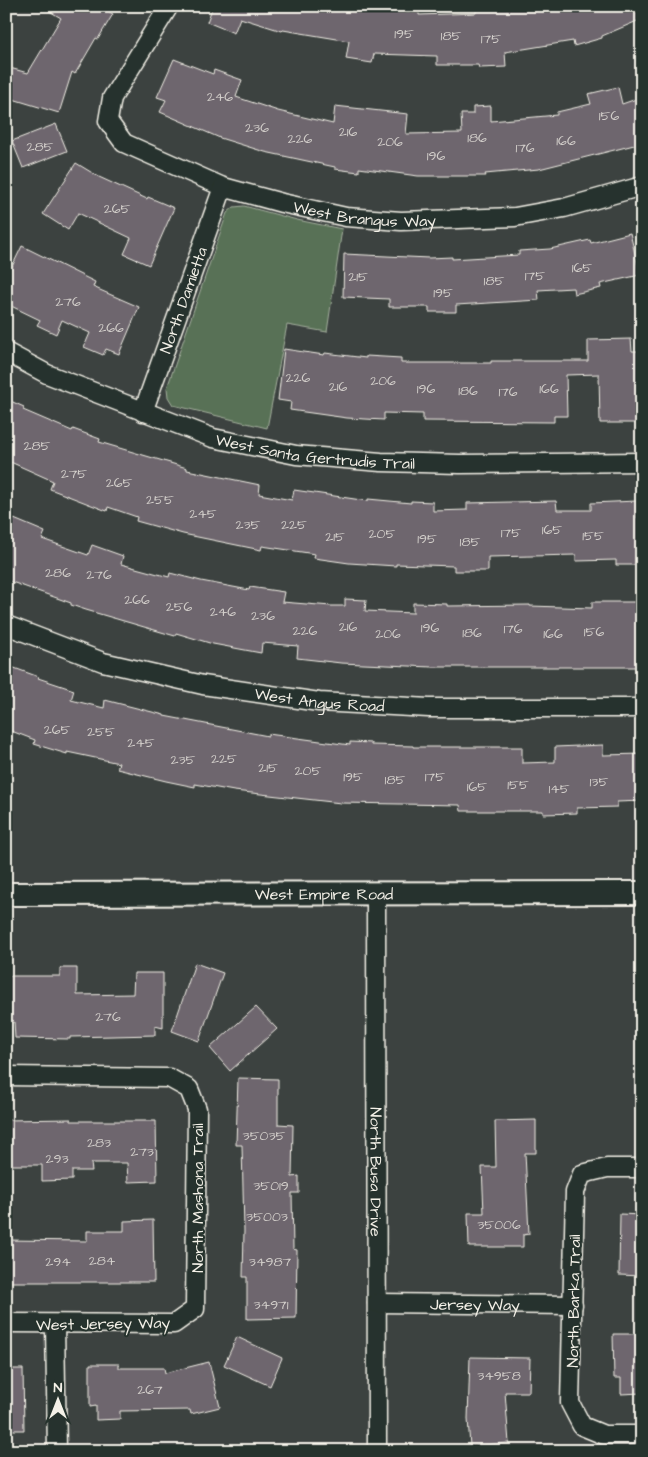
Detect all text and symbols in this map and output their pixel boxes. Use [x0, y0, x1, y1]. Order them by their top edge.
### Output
house number: 195 [394, 24, 414, 44]
house number: 185 [441, 26, 461, 46]
house number: 175 [481, 29, 501, 49]
house number: 246 [207, 87, 233, 107]
house number: 156 [599, 106, 619, 126]
house number: 236 [245, 118, 269, 138]
house number: 216 [339, 122, 358, 142]
house number: 186 [467, 128, 487, 148]
house number: 226 [288, 129, 313, 149]
house number: 166 [556, 131, 576, 151]
house number: 206 [377, 132, 403, 152]
house number: 285 [26, 137, 54, 157]
house number: 176 [515, 138, 535, 158]
house number: 196 [427, 146, 445, 166]
street label: West Brangus Way [291, 196, 437, 233]
house number: 265 [104, 199, 130, 219]
street label: North Damietta [155, 244, 213, 357]
house number: 165 [572, 258, 592, 278]
house number: 175 [525, 266, 545, 286]
house number: 215 [348, 267, 368, 287]
house number: 185 [484, 271, 504, 291]
house number: 195 [433, 283, 453, 303]
house number: 276 [55, 292, 81, 312]
house number: 266 [98, 318, 124, 338]
house number: 226 [286, 368, 311, 388]
house number: 206 [370, 371, 396, 391]
house number: 216 [329, 377, 348, 397]
house number: 196 [417, 379, 435, 399]
house number: 166 [539, 379, 559, 399]
house number: 186 [458, 381, 478, 401]
house number: 176 [498, 382, 518, 402]
street label: West Santa Gertrudis Trail [214, 429, 415, 475]
house number: 285 [23, 436, 51, 456]
house number: 275 [61, 464, 87, 484]
house number: 265 [106, 473, 132, 493]
house number: 255 [146, 490, 174, 510]
house number: 245 [189, 504, 217, 524]
house number: 235 [235, 515, 261, 535]
house number: 225 [281, 515, 307, 535]
house number: 165 [542, 520, 562, 540]
house number: 175 [501, 523, 521, 543]
house number: 205 [369, 524, 395, 544]
house number: 155 [582, 526, 604, 546]
house number: 215 [325, 527, 345, 547]
house number: 195 [417, 529, 437, 549]
house number: 185 [460, 532, 480, 552]
house number: 286 [45, 563, 71, 583]
house number: 276 [86, 565, 112, 585]
house number: 266 [124, 590, 150, 610]
house number: 256 [166, 597, 193, 617]
house number: 246 [210, 602, 236, 622]
house number: 236 [251, 606, 275, 626]
house number: 216 [339, 617, 358, 637]
house number: 196 [421, 618, 439, 638]
house number: 176 [503, 619, 523, 639]
house number: 226 [293, 621, 318, 641]
house number: 156 [584, 622, 604, 642]
house number: 186 [462, 623, 482, 643]
house number: 206 [375, 624, 401, 644]
house number: 166 [543, 624, 563, 644]
street label: West Angus Road [253, 683, 385, 718]
house number: 265 [44, 720, 70, 740]
house number: 255 [87, 722, 115, 742]
house number: 245 [127, 733, 155, 753]
house number: 225 [211, 749, 237, 769]
house number: 235 [170, 750, 196, 770]
house number: 215 [258, 758, 278, 778]
house number: 205 [295, 761, 321, 781]
house number: 195 [343, 767, 363, 787]
house number: 175 [425, 767, 445, 787]
house number: 185 [385, 770, 405, 790]
house number: 135 [590, 772, 609, 792]
house number: 155 [507, 775, 529, 795]
house number: 165 [467, 777, 487, 797]
house number: 145 [548, 779, 570, 799]
street label: West Empire Road [255, 883, 393, 906]
house number: 276 [95, 1007, 121, 1027]
street label: North Busa Drive [364, 1107, 387, 1237]
street label: North Mashona Trail [187, 1123, 209, 1273]
house number: 35035 [243, 1126, 286, 1146]
house number: 283 [87, 1133, 111, 1153]
house number: 273 [130, 1142, 154, 1162]
house number: 293 [45, 1149, 69, 1169]
house number: 35019 [253, 1176, 289, 1196]
house number: 35003 [246, 1207, 288, 1227]
house number: 35006 [477, 1215, 521, 1235]
street label: North Barka Trail [562, 1234, 586, 1368]
house number: 284 [89, 1251, 116, 1271]
house number: 294 [45, 1252, 71, 1272]
house number: 34987 [249, 1252, 292, 1272]
street label: Jersey Way [430, 1294, 520, 1317]
house number: 34971 [253, 1295, 289, 1315]
street label: West Jersey Way [36, 1312, 171, 1337]
house number: 34958 [477, 1366, 521, 1386]
north arrow [32, 1374, 82, 1424]
text: N [54, 1378, 63, 1398]
house number: 267 [137, 1380, 163, 1400]

